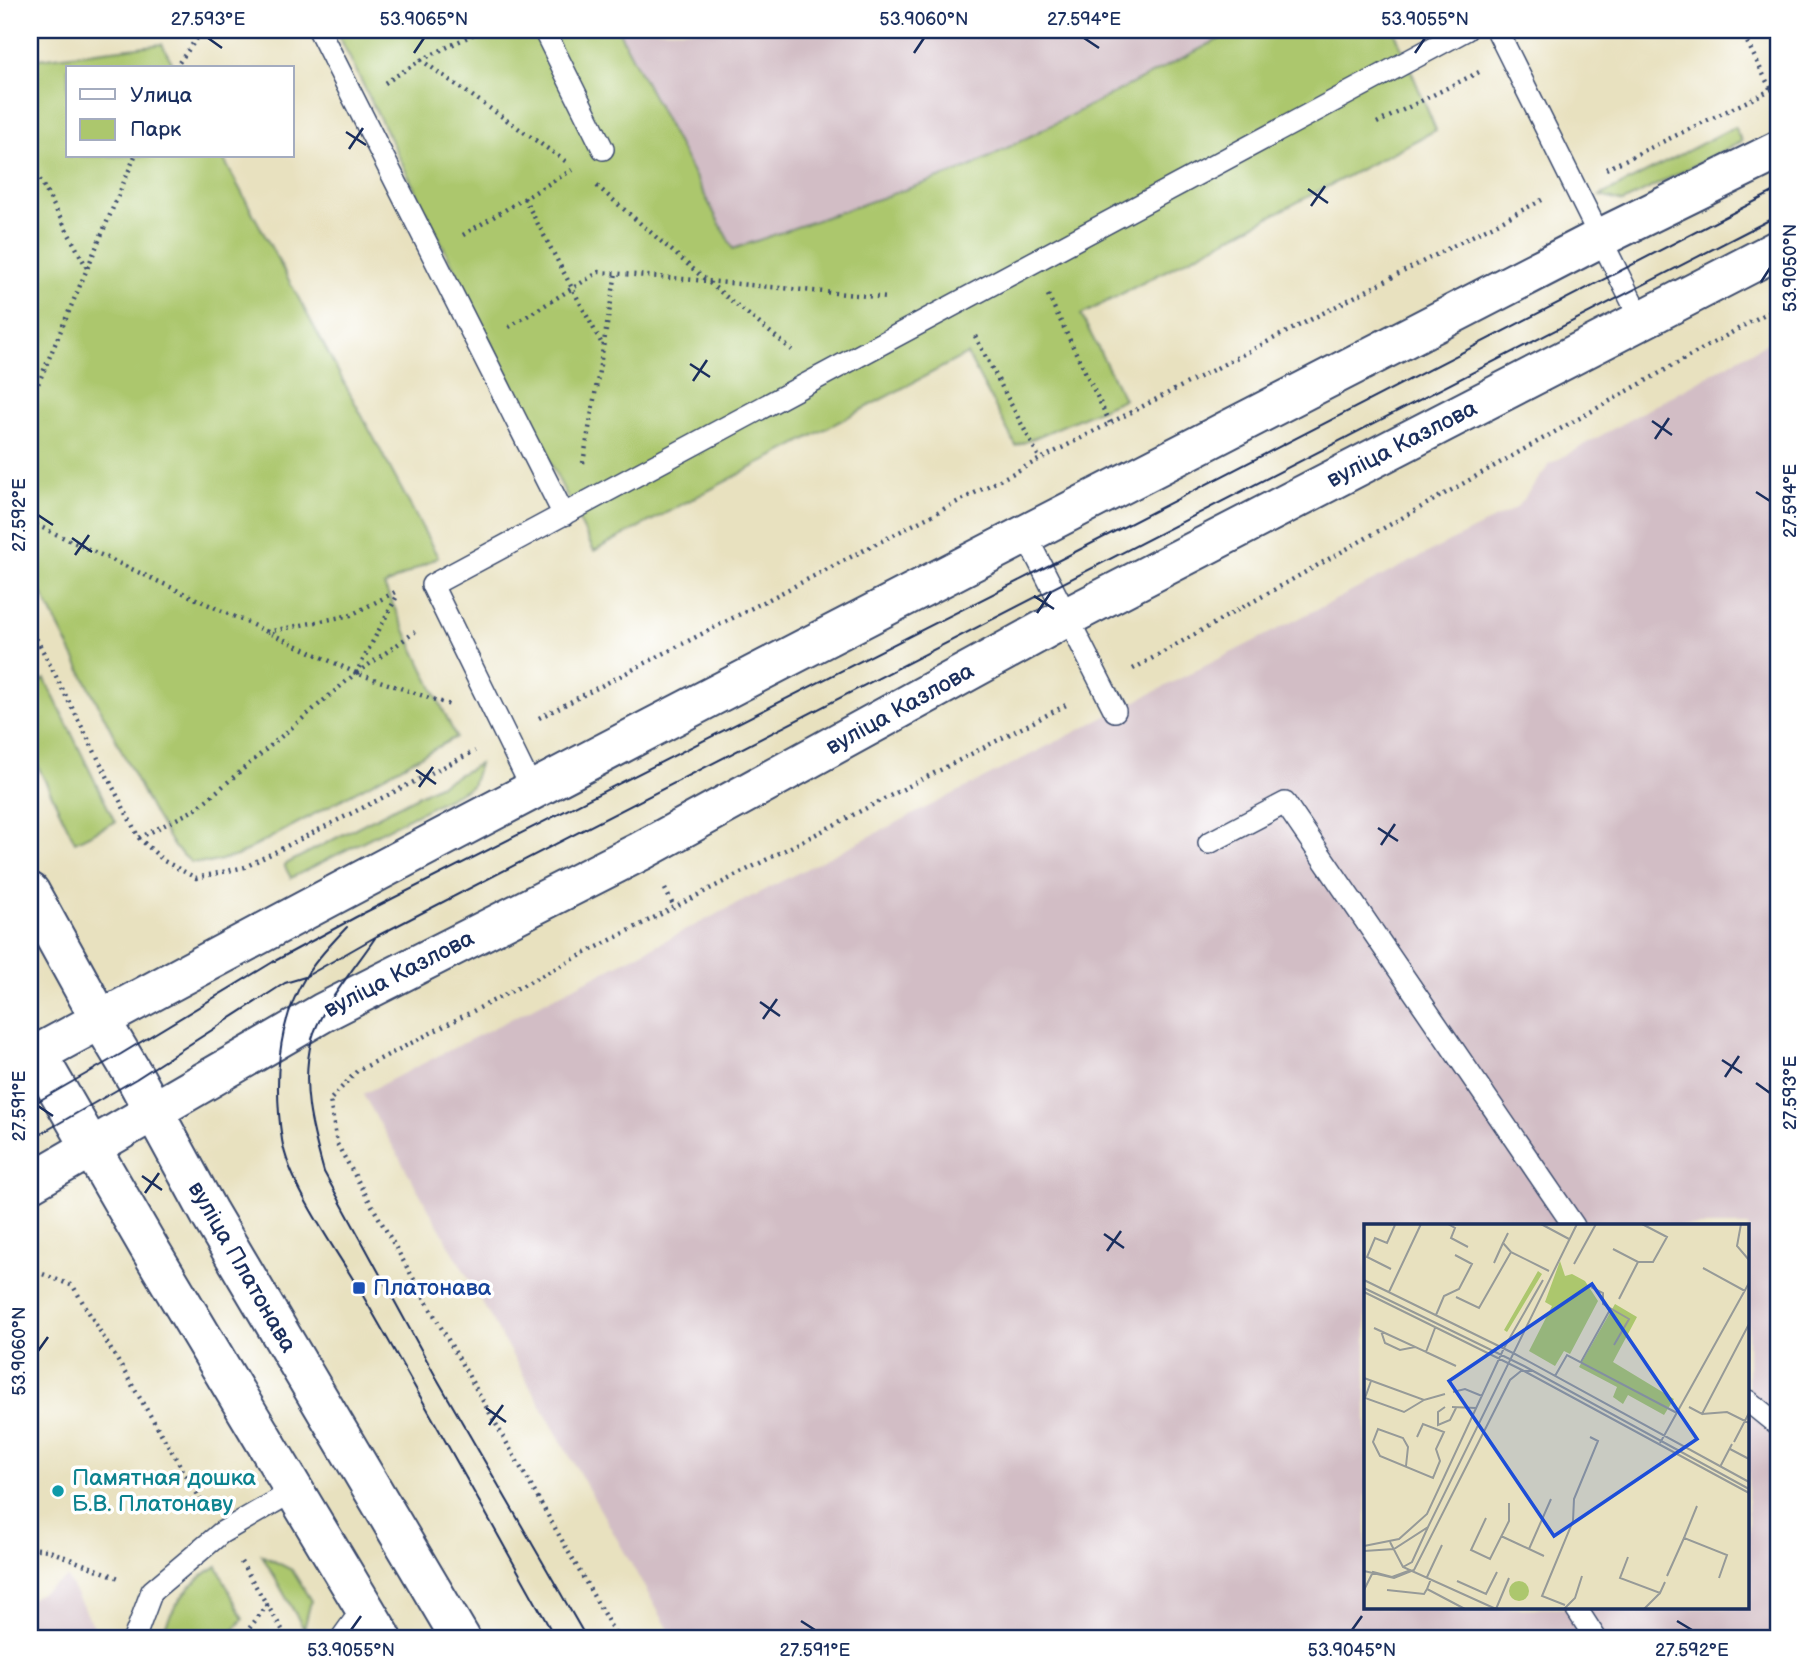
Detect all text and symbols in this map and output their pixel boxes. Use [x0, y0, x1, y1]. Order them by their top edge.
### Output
text: 27.593°E [171, 9, 245, 30]
text: 53.9065°N [380, 9, 468, 30]
text: 53.9060°N [879, 9, 969, 30]
text: 27.594°E [1047, 9, 1121, 30]
text: 53.9055°N [1381, 9, 1469, 30]
legend [66, 66, 294, 158]
text: Улица [130, 83, 193, 108]
text: Парк [130, 117, 181, 142]
text: 53.9050°N [1780, 224, 1801, 312]
street label: вуліца Казлова [1322, 394, 1482, 494]
text: 27.594°E [1780, 464, 1801, 538]
text: 27.592°E [9, 478, 30, 552]
street label: вуліца Казлова [821, 657, 979, 761]
street label: вуліца Казлова [319, 924, 479, 1024]
text: 27.593°E [1780, 1056, 1801, 1130]
text: 27.591°E [9, 1070, 30, 1141]
street label: вуліца Платонава [182, 1176, 303, 1358]
inset map [1364, 1224, 1750, 1610]
place label: Платонава [373, 1274, 492, 1302]
marker: Платонава [351, 1280, 367, 1296]
text: 53.9060°N [9, 1306, 30, 1396]
place label: Памятная дошка Б.В. Платонаву [72, 1464, 257, 1518]
marker: Памятная дошка Б.В. Платонаву [50, 1483, 66, 1499]
text: 53.9055°N [307, 1640, 395, 1661]
text: 27.591°E [780, 1640, 851, 1661]
text: 53.9045°N [1308, 1640, 1396, 1661]
text: 27.592°E [1655, 1640, 1729, 1661]

